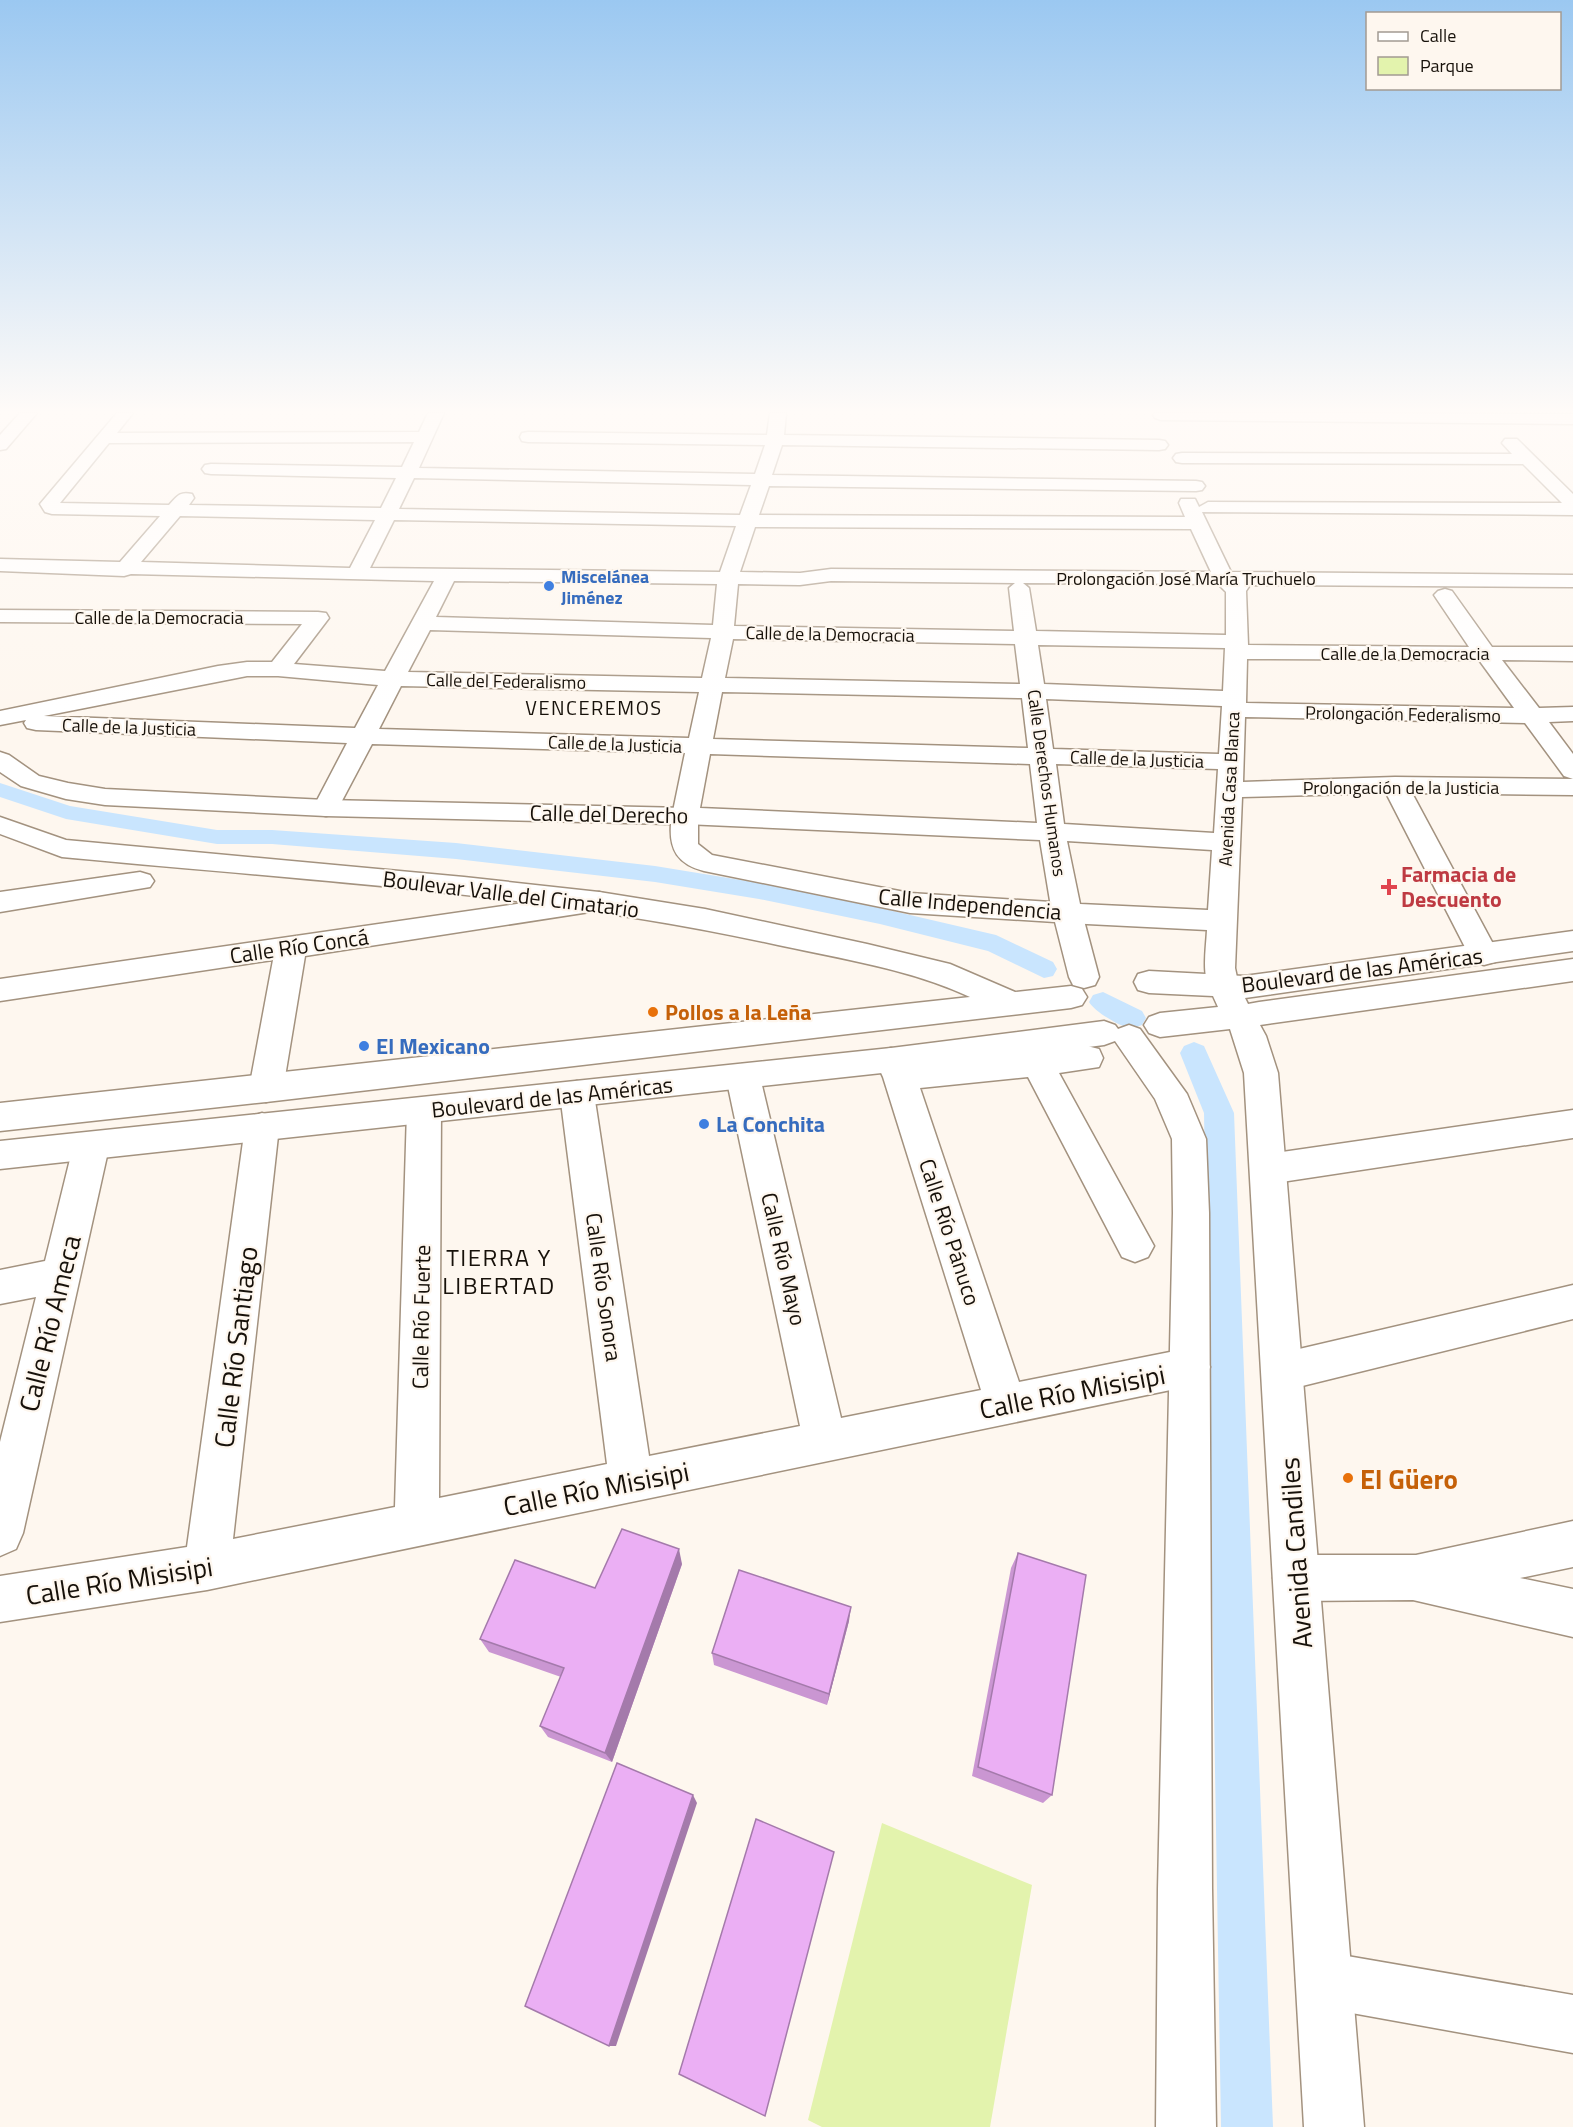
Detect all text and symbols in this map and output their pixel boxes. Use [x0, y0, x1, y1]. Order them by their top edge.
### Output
legend [1366, 12, 1561, 90]
text: Calle [1420, 22, 1456, 49]
text: Parque [1420, 52, 1474, 79]
place label: Miscelánea Jiménez [561, 563, 649, 611]
street label: Prolongación José María Truchuelo [1056, 565, 1316, 592]
marker: Miscelánea Jiménez [542, 579, 556, 593]
street label: Calle de la Democracia [74, 604, 244, 631]
street label: Calle de la Democracia [745, 619, 915, 649]
street label: Calle de la Democracia [1320, 640, 1490, 667]
street label: Calle del Federalismo [426, 666, 586, 696]
street label: Calle Derechos Humanos [1021, 688, 1073, 878]
district label: VENCEREMOS [525, 692, 663, 723]
street label: Prolongación Federalismo [1305, 699, 1501, 729]
street label: Calle de la Justicia [62, 711, 196, 743]
street label: Avenida Casa Blanca [1211, 711, 1247, 867]
street label: Calle de la Justicia [548, 728, 682, 760]
street label: Calle de la Justicia [1070, 743, 1204, 775]
street label: Prolongación de la Justicia [1303, 774, 1499, 801]
street label: Calle del Derecho [529, 796, 689, 832]
place label: Farmacia de Descuento [1401, 857, 1516, 916]
street label: Boulevar Valle del Cimatario [381, 861, 641, 927]
street label: Calle Independencia [877, 879, 1063, 929]
marker: Farmacia de Descuento [1382, 880, 1396, 894]
street label: Calle Río Concá [227, 919, 371, 973]
street label: Boulevard de las Américas [1239, 938, 1485, 1002]
place label: Pollos a la Leña [665, 995, 812, 1029]
marker: Pollos a la Leña [646, 1005, 660, 1019]
place label: El Mexicano [376, 1029, 490, 1063]
marker: El Mexicano [357, 1039, 371, 1053]
street label: Boulevard de las Américas [430, 1067, 674, 1127]
place label: La Conchita [716, 1107, 825, 1141]
marker: La Conchita [697, 1117, 711, 1131]
street label: Calle Río Pánuco [910, 1154, 990, 1310]
street label: Calle Río Mayo [752, 1189, 816, 1329]
street label: Calle Río Sonora [577, 1211, 631, 1363]
street label: Calle Río Ameca [7, 1230, 91, 1416]
district label: TIERRA Y LIBERTAD [442, 1239, 556, 1303]
street label: Calle Río Santiago [202, 1244, 268, 1450]
street label: Calle Río Fuerte [403, 1245, 439, 1389]
street label: Calle Río Misisipi [975, 1353, 1169, 1429]
street label: Calle Río Misisipi [499, 1450, 693, 1526]
street label: Avenida Candiles [1268, 1456, 1322, 1650]
place label: El Güero [1360, 1458, 1458, 1499]
marker: El Güero [1341, 1471, 1355, 1485]
street label: Calle Río Misisipi [23, 1545, 215, 1615]

